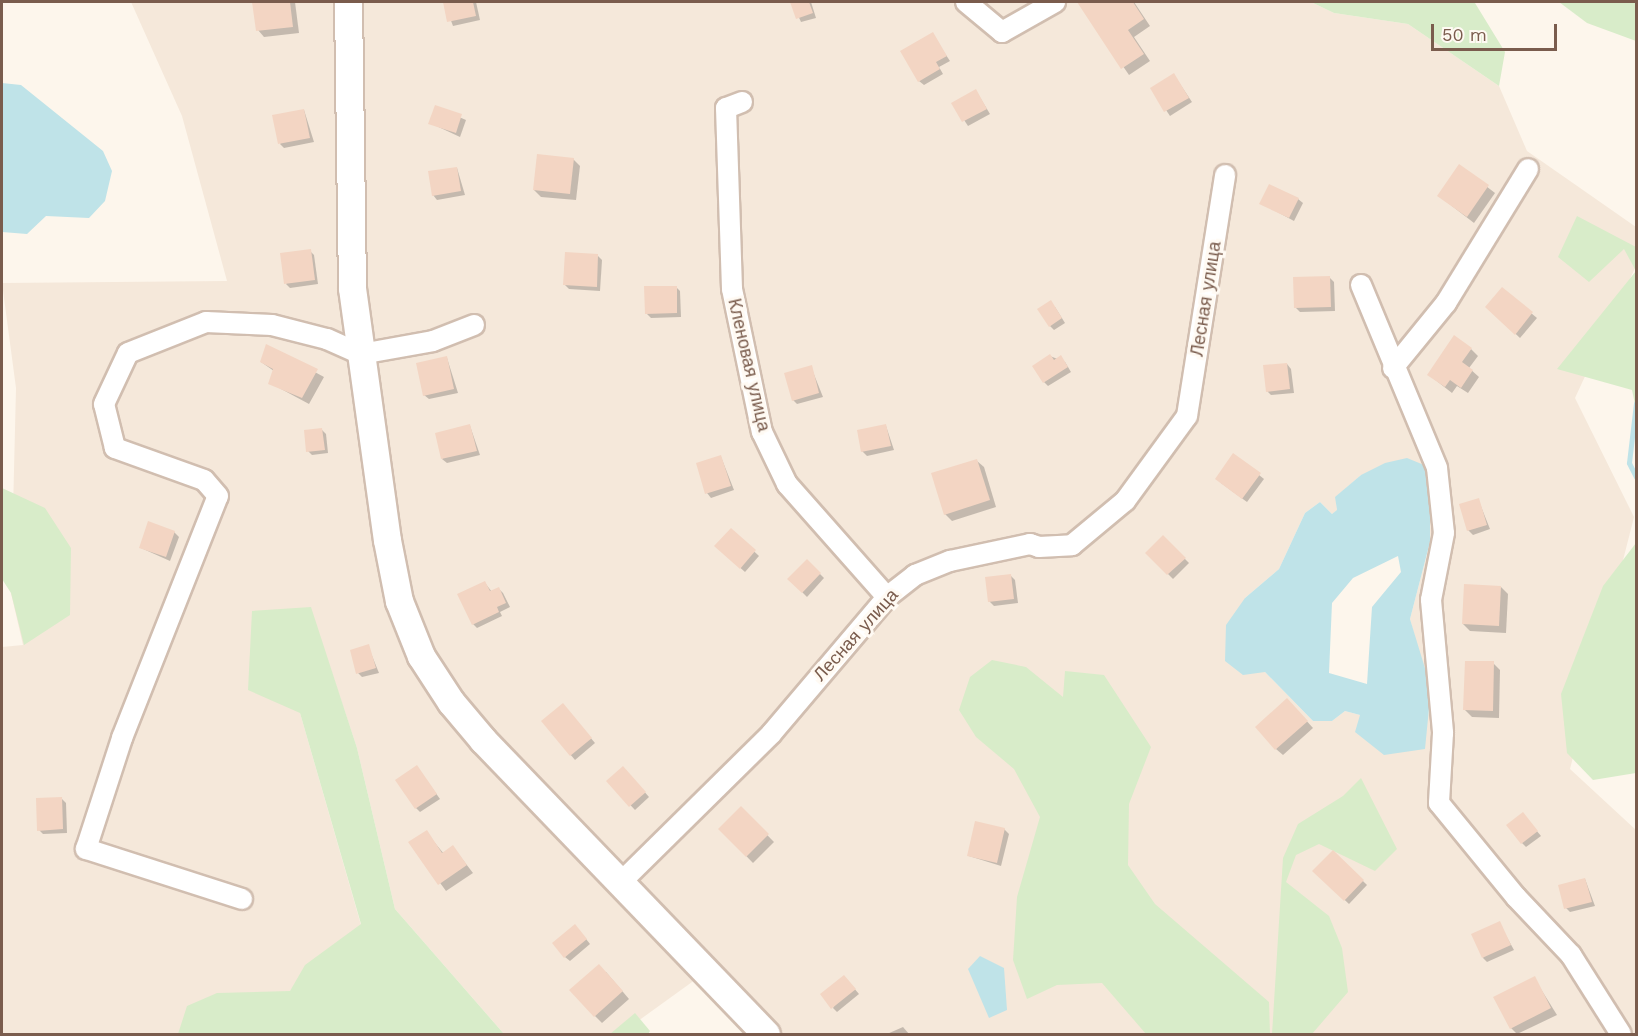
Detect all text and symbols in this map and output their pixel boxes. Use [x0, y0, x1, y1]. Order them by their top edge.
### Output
scale bar [1434, 12, 1560, 50]
text: 50 m [1442, 24, 1487, 45]
street label: Лесная улица [1186, 240, 1226, 358]
street label: Кленовая улица [723, 296, 775, 434]
street label: Лесная улица [809, 585, 903, 685]

